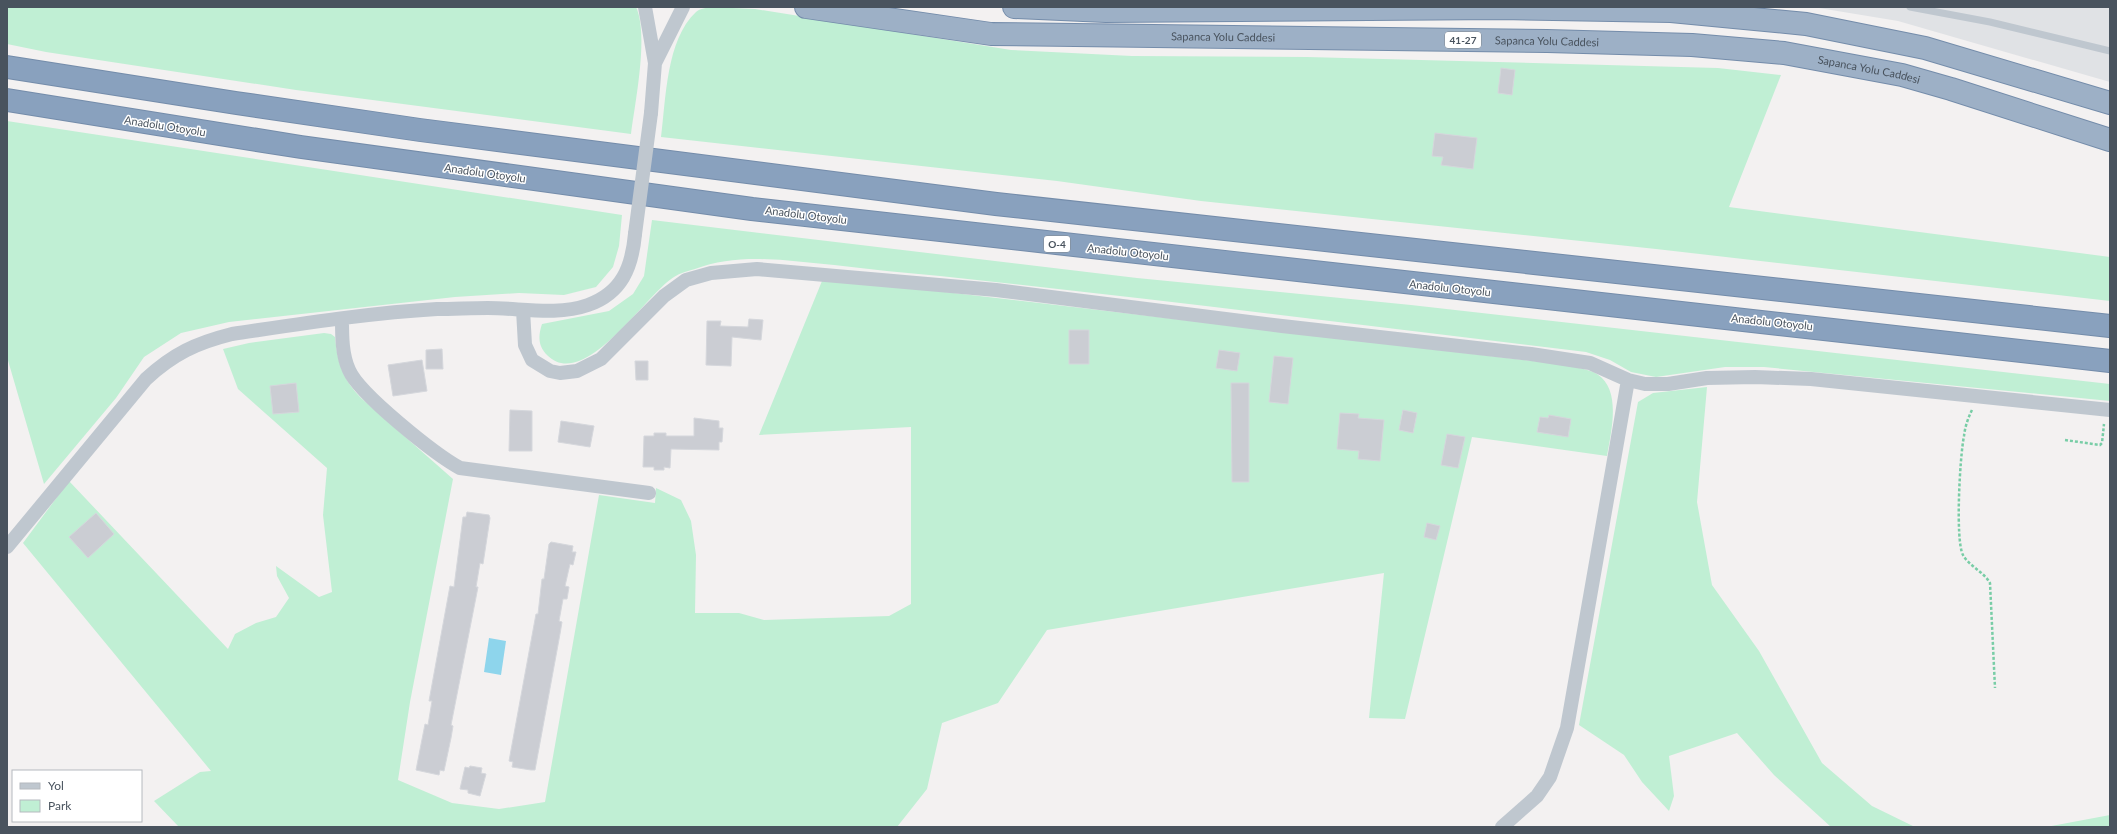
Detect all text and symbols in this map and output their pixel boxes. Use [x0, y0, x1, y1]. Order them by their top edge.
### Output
street label: Sapanca Yolu Caddesi [1171, 29, 1276, 44]
road number: 41-27 [1445, 32, 1481, 48]
street label: Sapanca Yolu Caddesi [1495, 33, 1600, 48]
street label: Sapanca Yolu Caddesi [1817, 52, 1922, 86]
street label: Anadolu Otoyolu [123, 113, 207, 138]
street label: Anadolu Otoyolu [443, 160, 527, 185]
street label: Anadolu Otoyolu [764, 203, 848, 226]
road number: O-4 [1044, 236, 1070, 252]
street label: Anadolu Otoyolu [1086, 241, 1170, 262]
street label: Anadolu Otoyolu [1408, 277, 1492, 298]
street label: Anadolu Otoyolu [1730, 311, 1814, 332]
legend [12, 770, 142, 822]
text: Yol [48, 778, 64, 793]
text: Park [48, 798, 72, 813]

